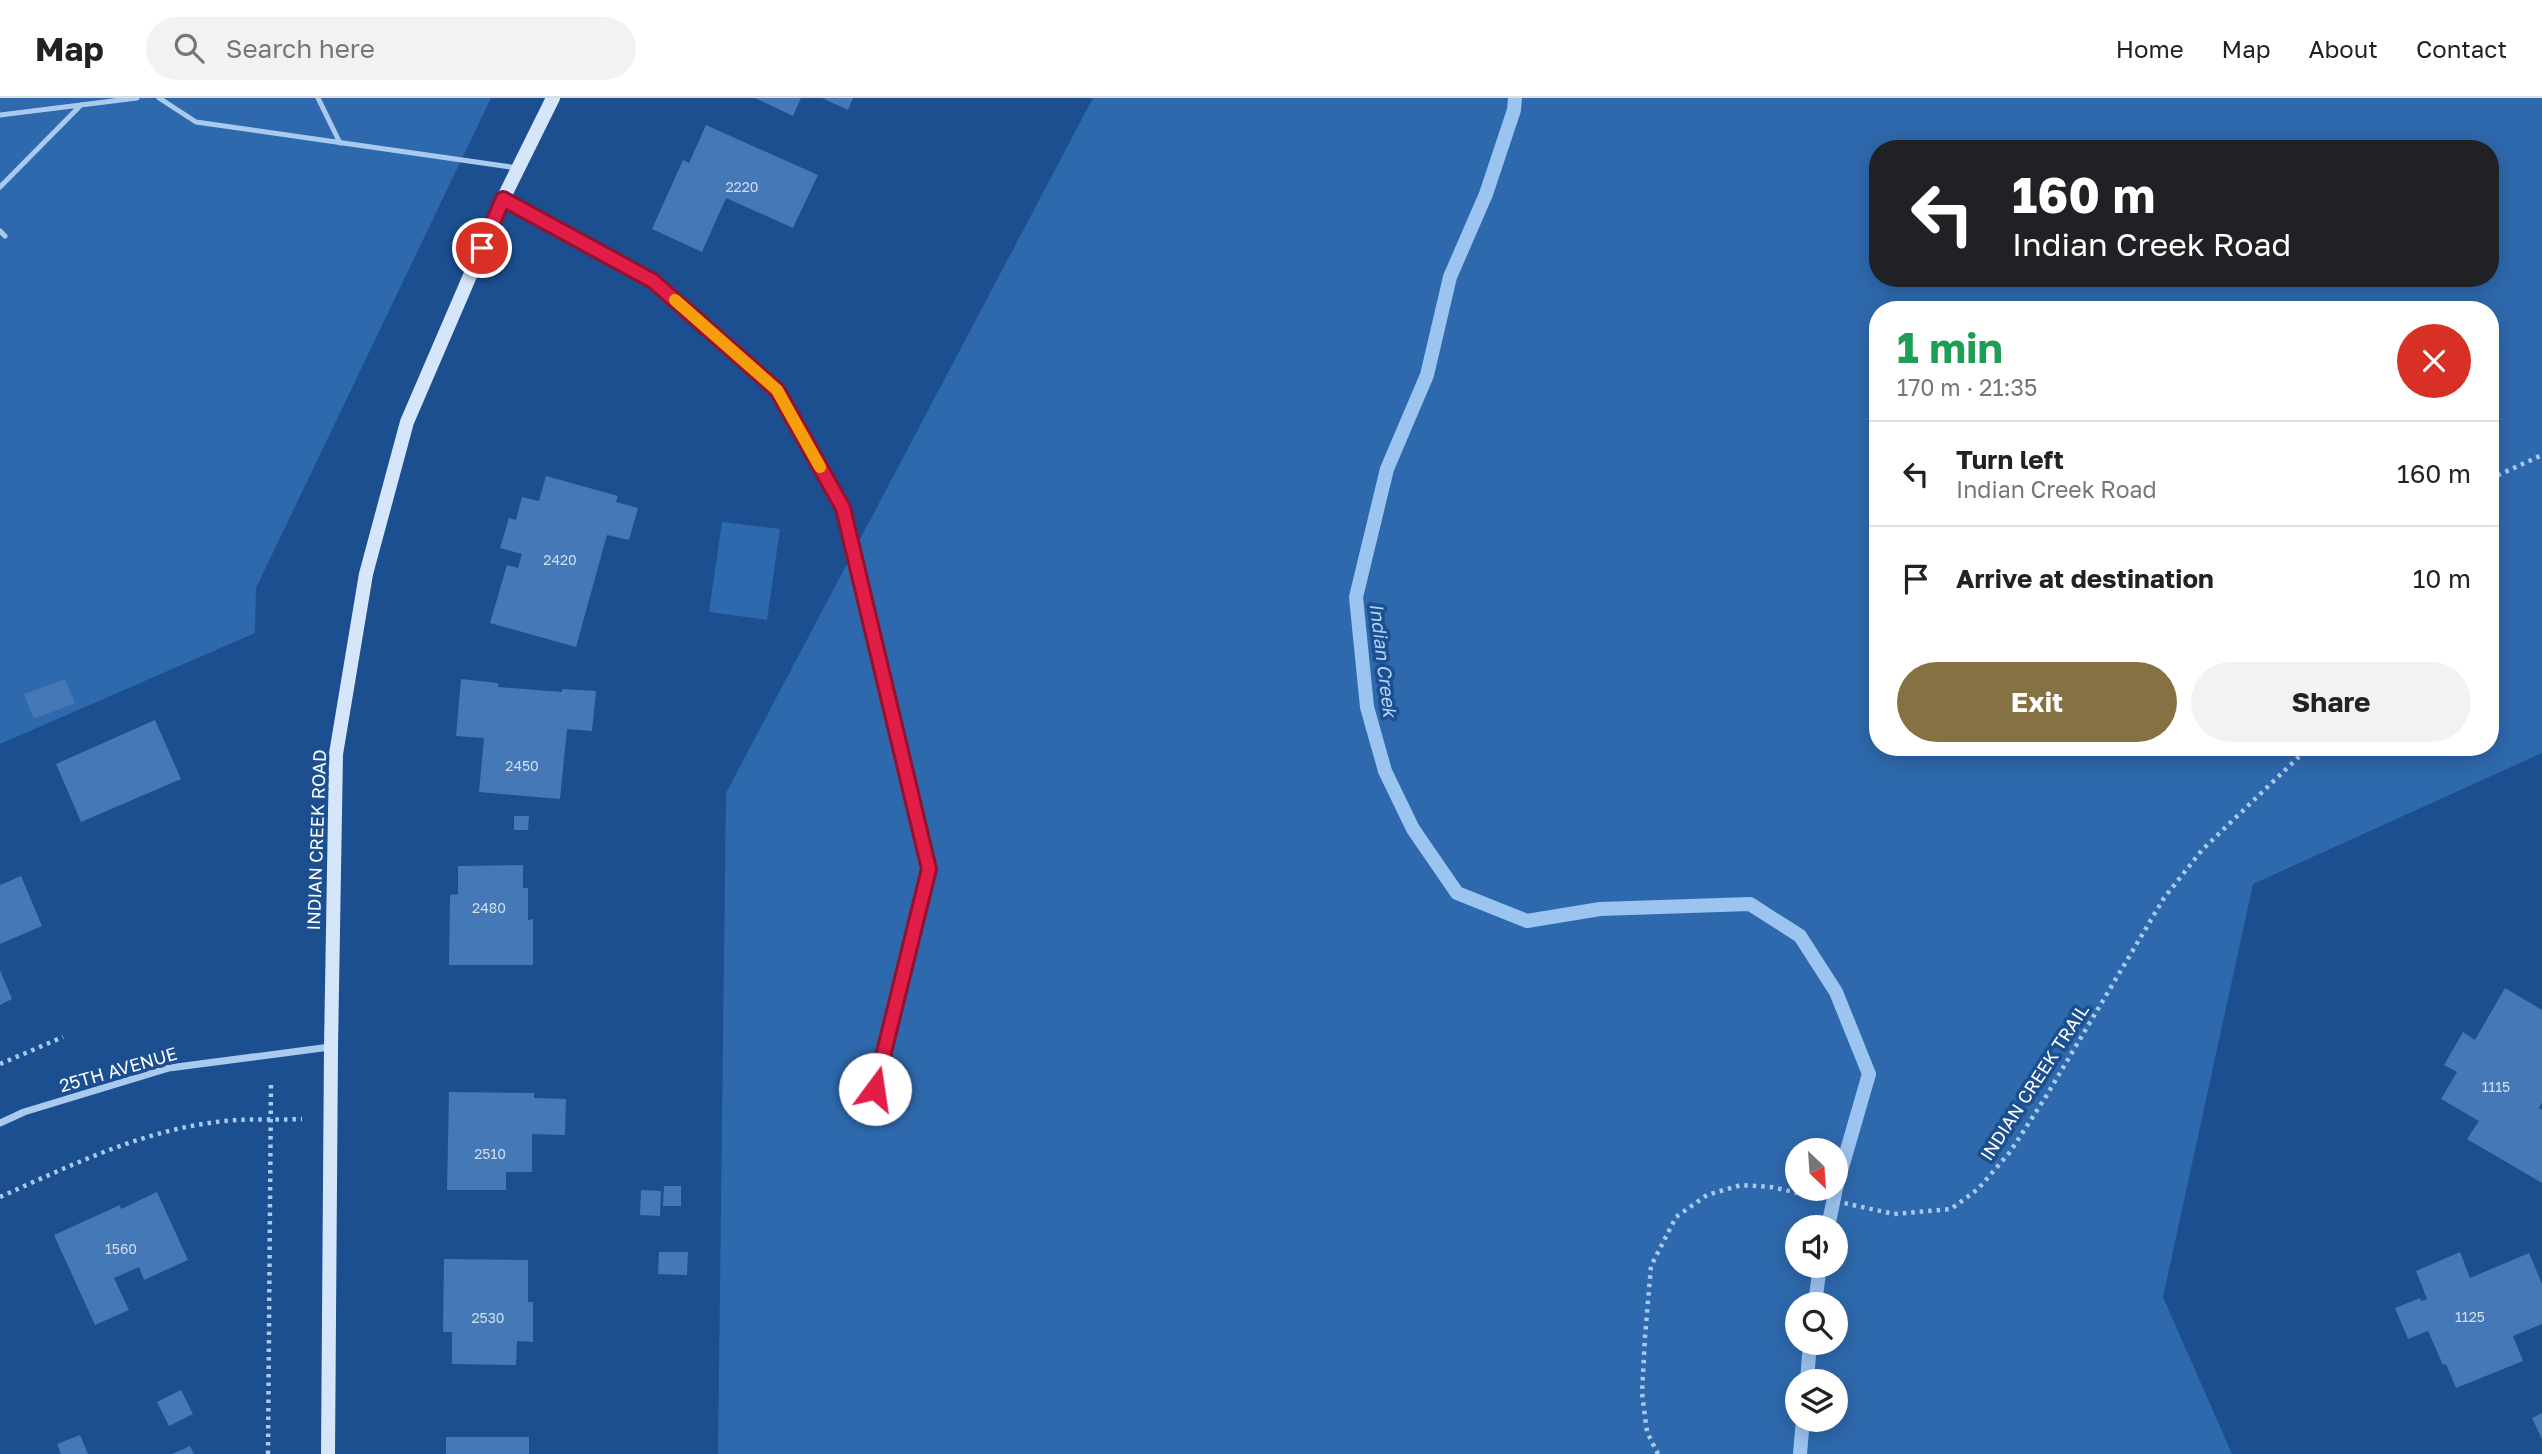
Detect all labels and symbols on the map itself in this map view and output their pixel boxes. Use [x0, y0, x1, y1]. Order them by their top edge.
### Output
house number: 2220 [725, 178, 759, 195]
pin [452, 218, 512, 278]
house number: 2420 [543, 551, 577, 568]
water label: Indian Creek [1366, 602, 1403, 720]
street label: INDIAN CREEK ROAD [302, 749, 330, 931]
house number: 2450 [505, 757, 539, 774]
house number: 2480 [472, 899, 506, 916]
street label: INDIAN CREEK TRAIL [1975, 999, 2093, 1165]
street label: 25TH AVENUE [57, 1042, 179, 1096]
position arrow [838, 1052, 912, 1126]
house number: 1115 [2482, 1078, 2510, 1095]
north arrow [1785, 1138, 1848, 1200]
house number: 2510 [474, 1145, 506, 1162]
house number: 1560 [105, 1240, 137, 1257]
house number: 1125 [2455, 1308, 2485, 1325]
house number: 2530 [471, 1309, 505, 1326]

